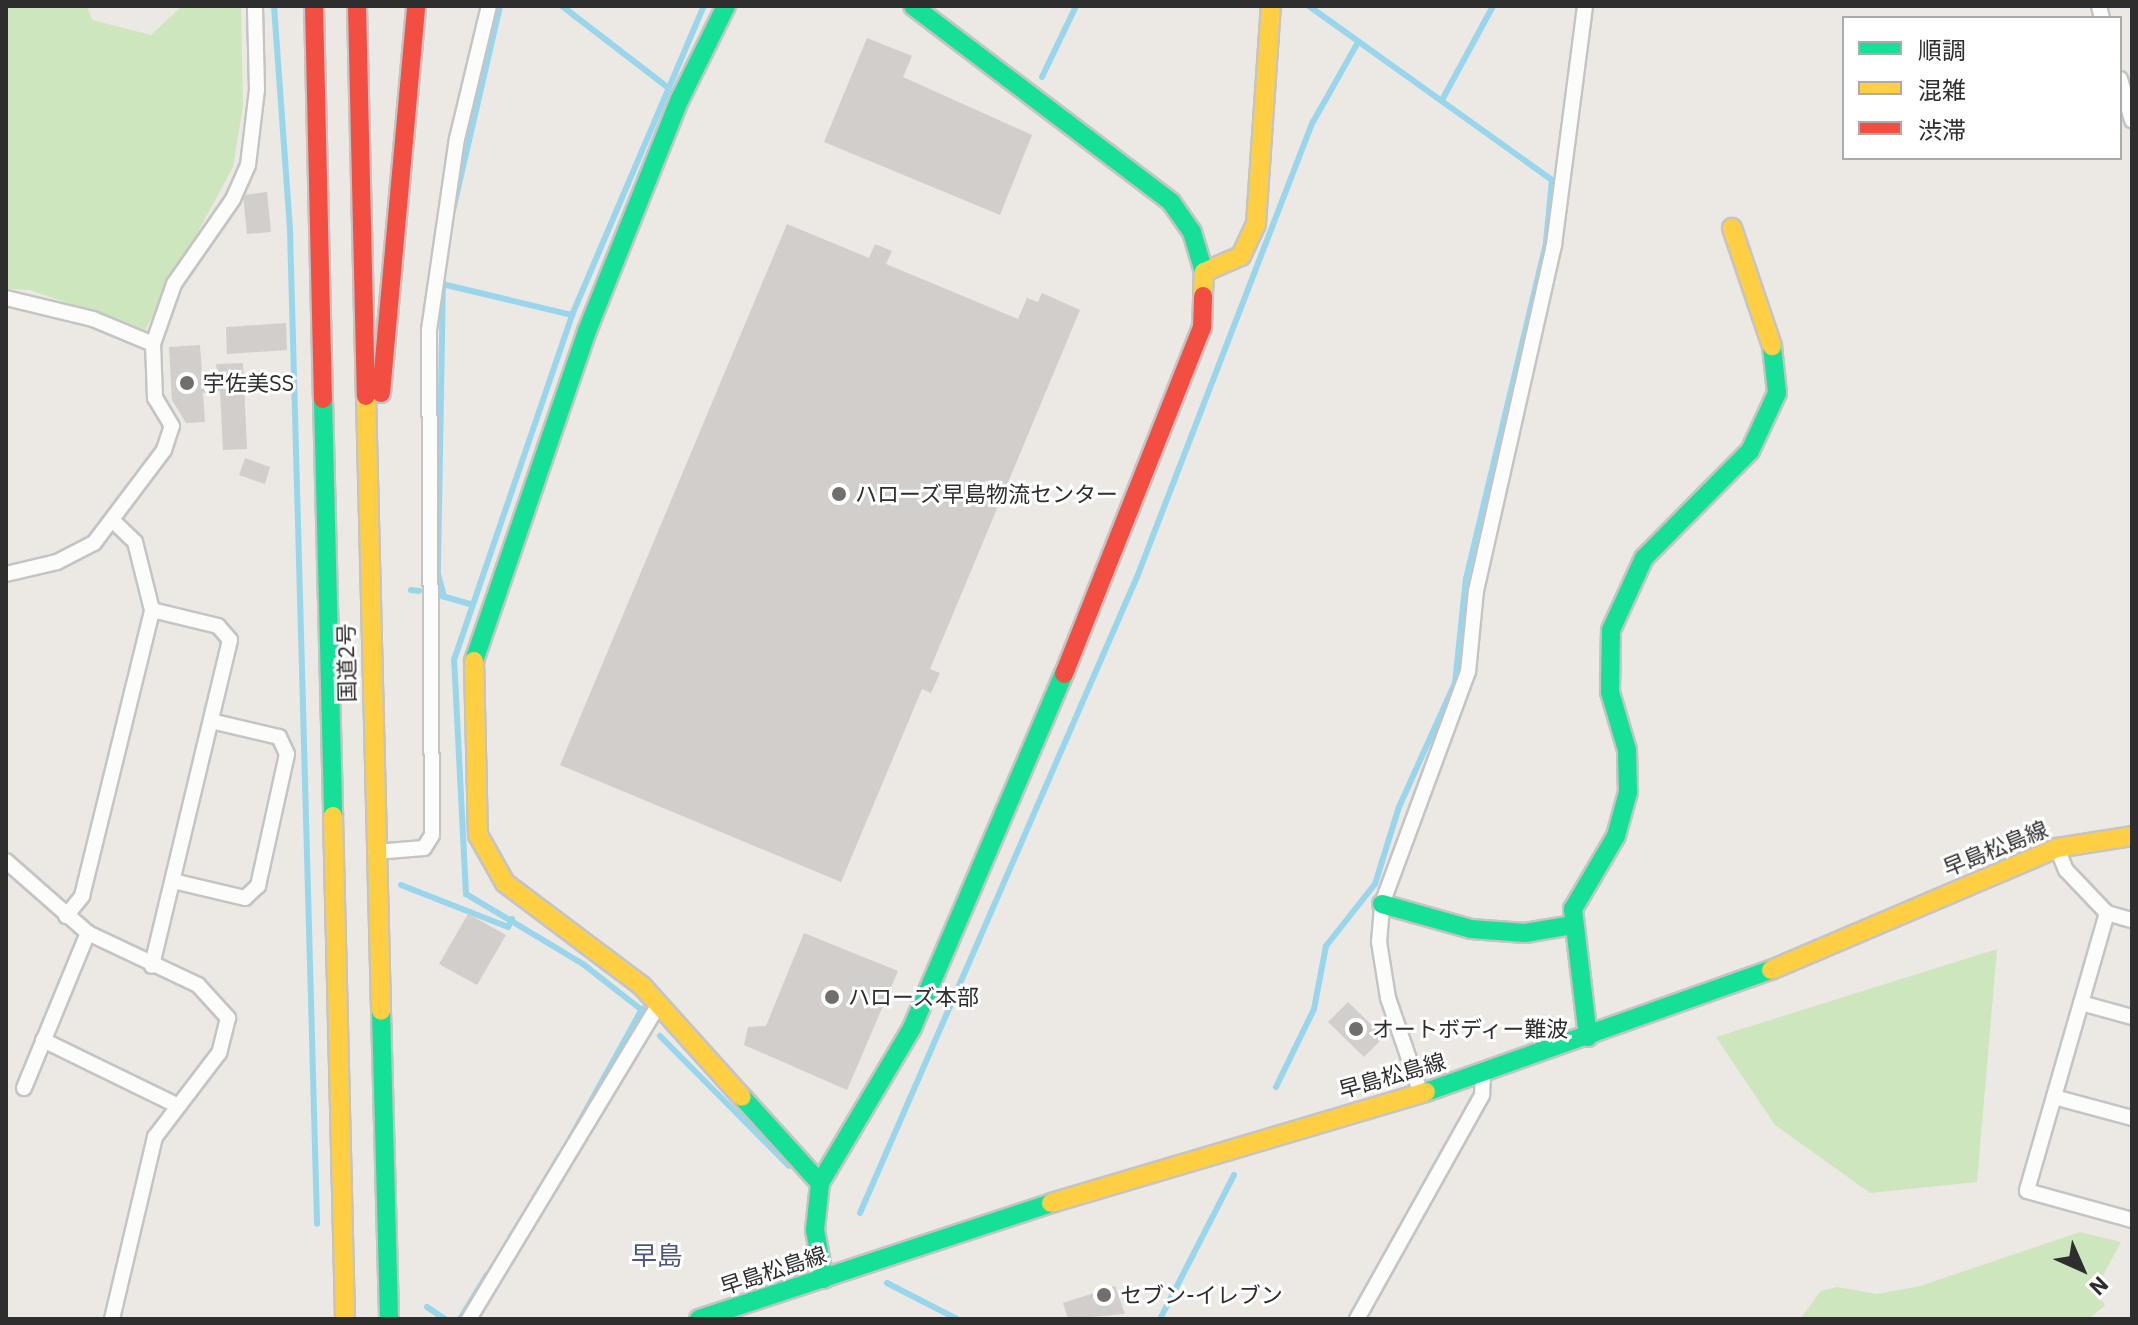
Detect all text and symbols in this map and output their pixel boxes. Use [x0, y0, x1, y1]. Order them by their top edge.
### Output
legend [1842, 16, 2122, 160]
text: 順調 [1918, 34, 1966, 66]
text: 混雑 [1918, 74, 1966, 106]
text: 渋滞 [1918, 114, 1966, 146]
place label: 宇佐美SS [203, 370, 294, 396]
marker: 宇佐美SS [178, 374, 196, 392]
place label: ハローズ早島物流センター [855, 481, 1119, 507]
marker: ハローズ早島物流センター [830, 485, 848, 503]
street label: 国道2号 [332, 623, 360, 703]
street label: 早島松島線 [1939, 815, 2051, 881]
place label: ハローズ本部 [848, 984, 980, 1010]
marker: ハローズ本部 [823, 988, 841, 1006]
place label: オートボディー難波 [1372, 1016, 1570, 1042]
marker: オートボディー難波 [1347, 1020, 1365, 1038]
street label: 早島松島線 [1335, 1047, 1449, 1103]
north arrow [2042, 1229, 2122, 1309]
district label: 早島 [631, 1240, 683, 1272]
street label: 早島松島線 [717, 1240, 829, 1300]
text: N [2083, 1270, 2115, 1302]
place label: セブン-イレブン [1120, 1282, 1283, 1308]
marker: セブン-イレブン [1095, 1286, 1113, 1304]

